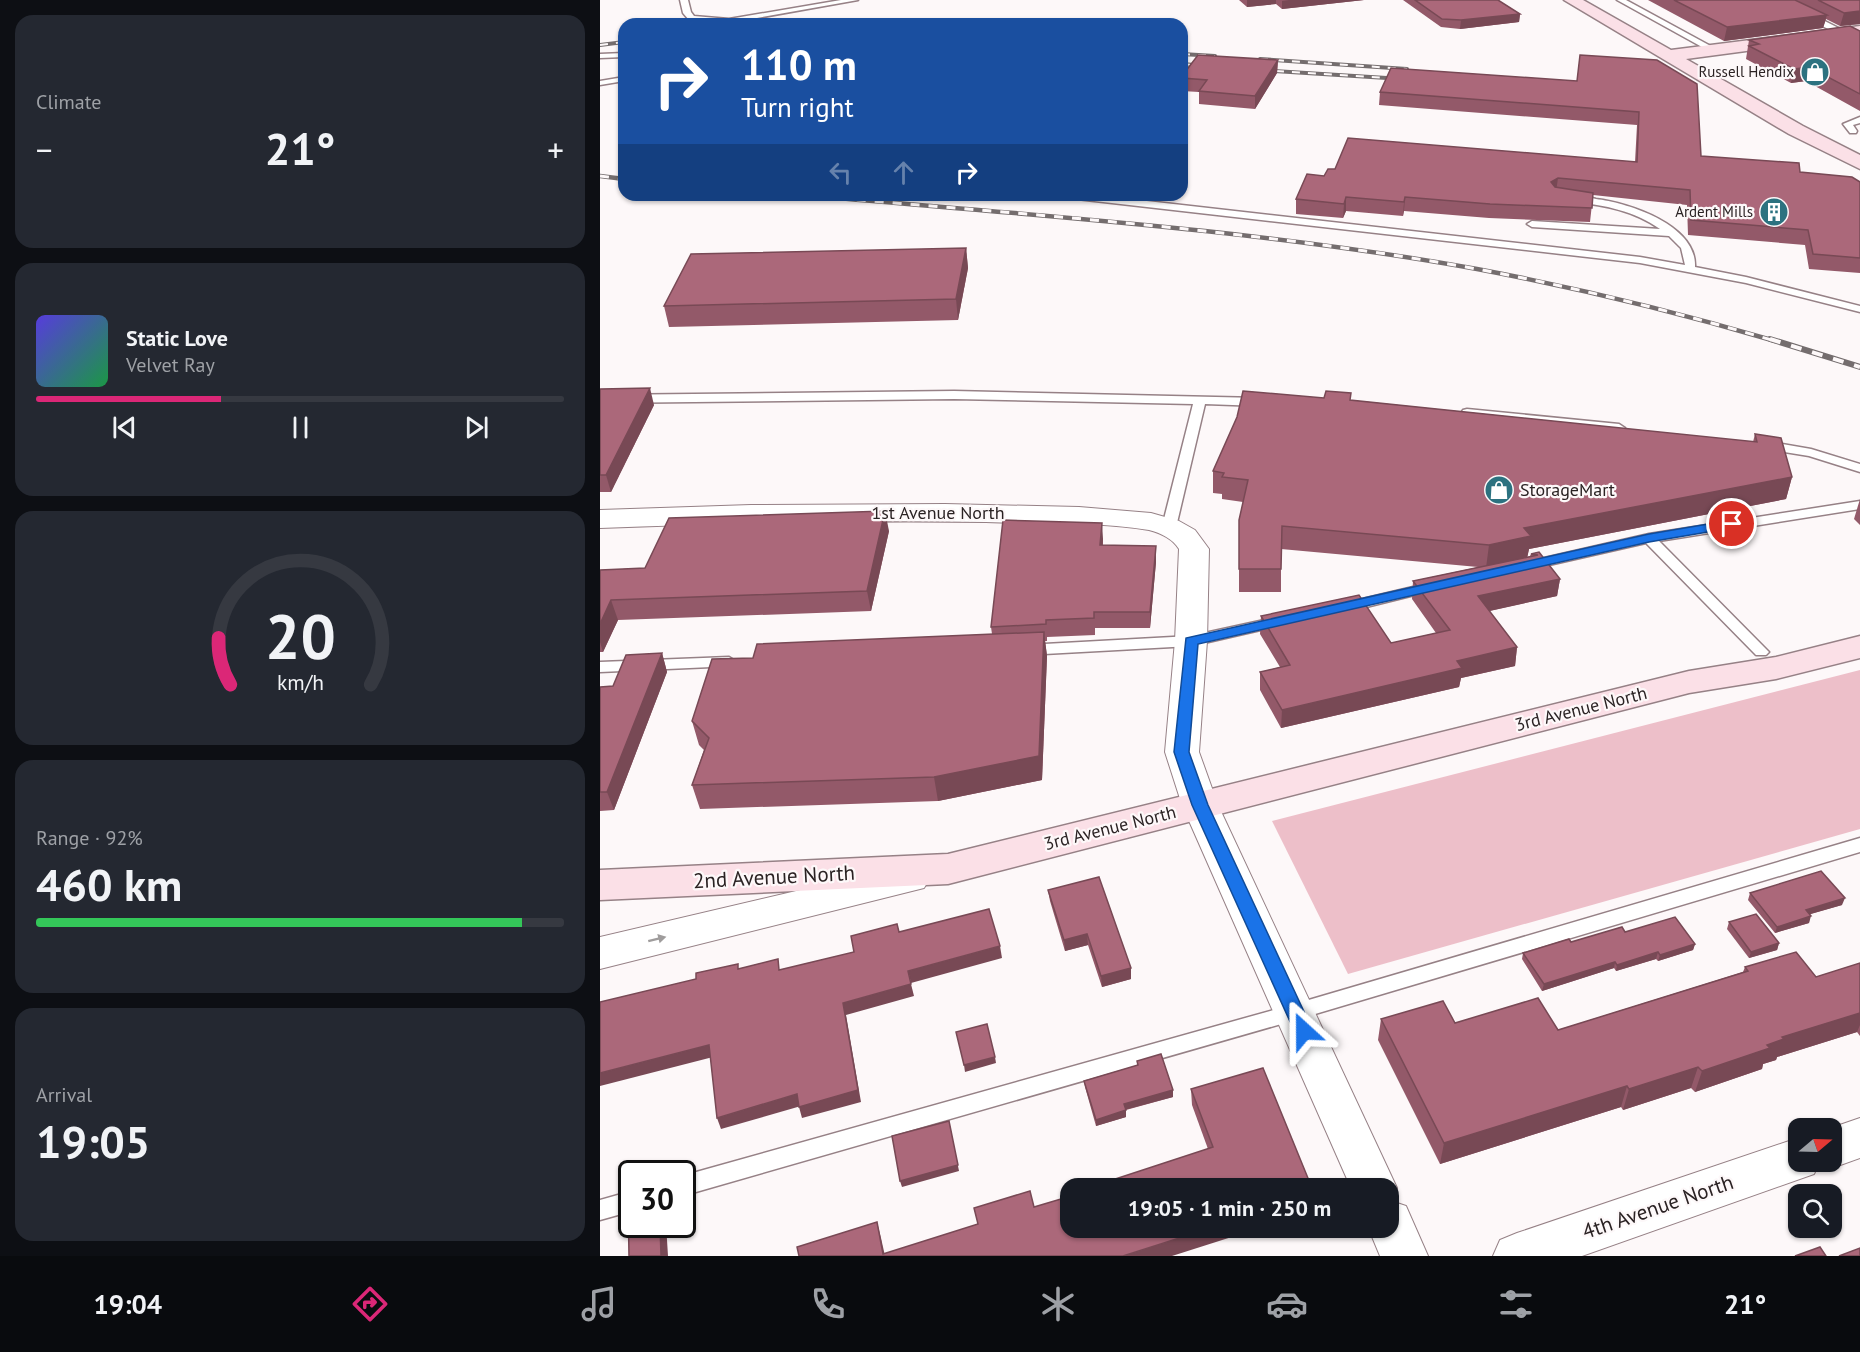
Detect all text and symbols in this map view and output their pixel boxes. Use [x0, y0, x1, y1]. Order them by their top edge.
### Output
text: 110 m [741, 37, 857, 92]
icon: right [642, 42, 720, 120]
shop icon: Russell Hendix [1799, 56, 1831, 88]
place label: Russell Hendix [1698, 62, 1794, 81]
text: Climate [36, 89, 102, 115]
text: Turn right [741, 90, 854, 124]
text: 21° [265, 119, 335, 177]
text: − [36, 128, 53, 171]
text: + [547, 128, 564, 171]
icon: left [824, 156, 857, 189]
icon: ahead [887, 156, 920, 189]
icon: right [950, 156, 983, 189]
building icon: Ardent Mills [1758, 196, 1790, 228]
place label: Ardent Mills [1675, 202, 1753, 221]
text: Static Love [126, 324, 228, 352]
text: Velvet Ray [126, 352, 215, 378]
icon: previous [108, 411, 141, 444]
icon: pause [284, 411, 317, 444]
icon: next [460, 411, 493, 444]
shop icon: StorageMart [1483, 474, 1515, 506]
place label: StorageMart [1520, 478, 1615, 501]
pin [1706, 498, 1757, 549]
street label: 1st Avenue North [871, 501, 1005, 524]
icon: arrive [1715, 507, 1748, 540]
text: 20 [265, 595, 335, 676]
text: km/h [276, 668, 323, 696]
street label: 3rd Avenue North [1512, 681, 1649, 736]
street label: 3rd Avenue North [1041, 800, 1178, 855]
text: Range · 92% [36, 825, 143, 851]
text: 460 km [36, 855, 182, 913]
street label: 2nd Avenue North [692, 859, 856, 894]
one-way arrow [648, 934, 666, 944]
position arrow [1272, 999, 1336, 1063]
text: Arrival [36, 1082, 92, 1108]
text: 19:05 [36, 1112, 150, 1170]
north arrow [1788, 1118, 1842, 1172]
map controls [1788, 1118, 1842, 1238]
speed limit sign: 30 [618, 1160, 696, 1238]
street label: 4th Avenue North [1579, 1168, 1737, 1245]
button: search [1788, 1184, 1842, 1238]
text: 19:05 · 1 min · 250 m [1128, 1194, 1331, 1222]
icon: directions [349, 1283, 391, 1325]
icon: music [578, 1283, 620, 1325]
icon: phone [807, 1283, 849, 1325]
icon: climate [1037, 1283, 1079, 1325]
icon: car [1266, 1283, 1308, 1325]
icon: filters [1495, 1283, 1537, 1325]
text: 19:04 [94, 1287, 162, 1321]
text: 21° [1724, 1287, 1766, 1321]

